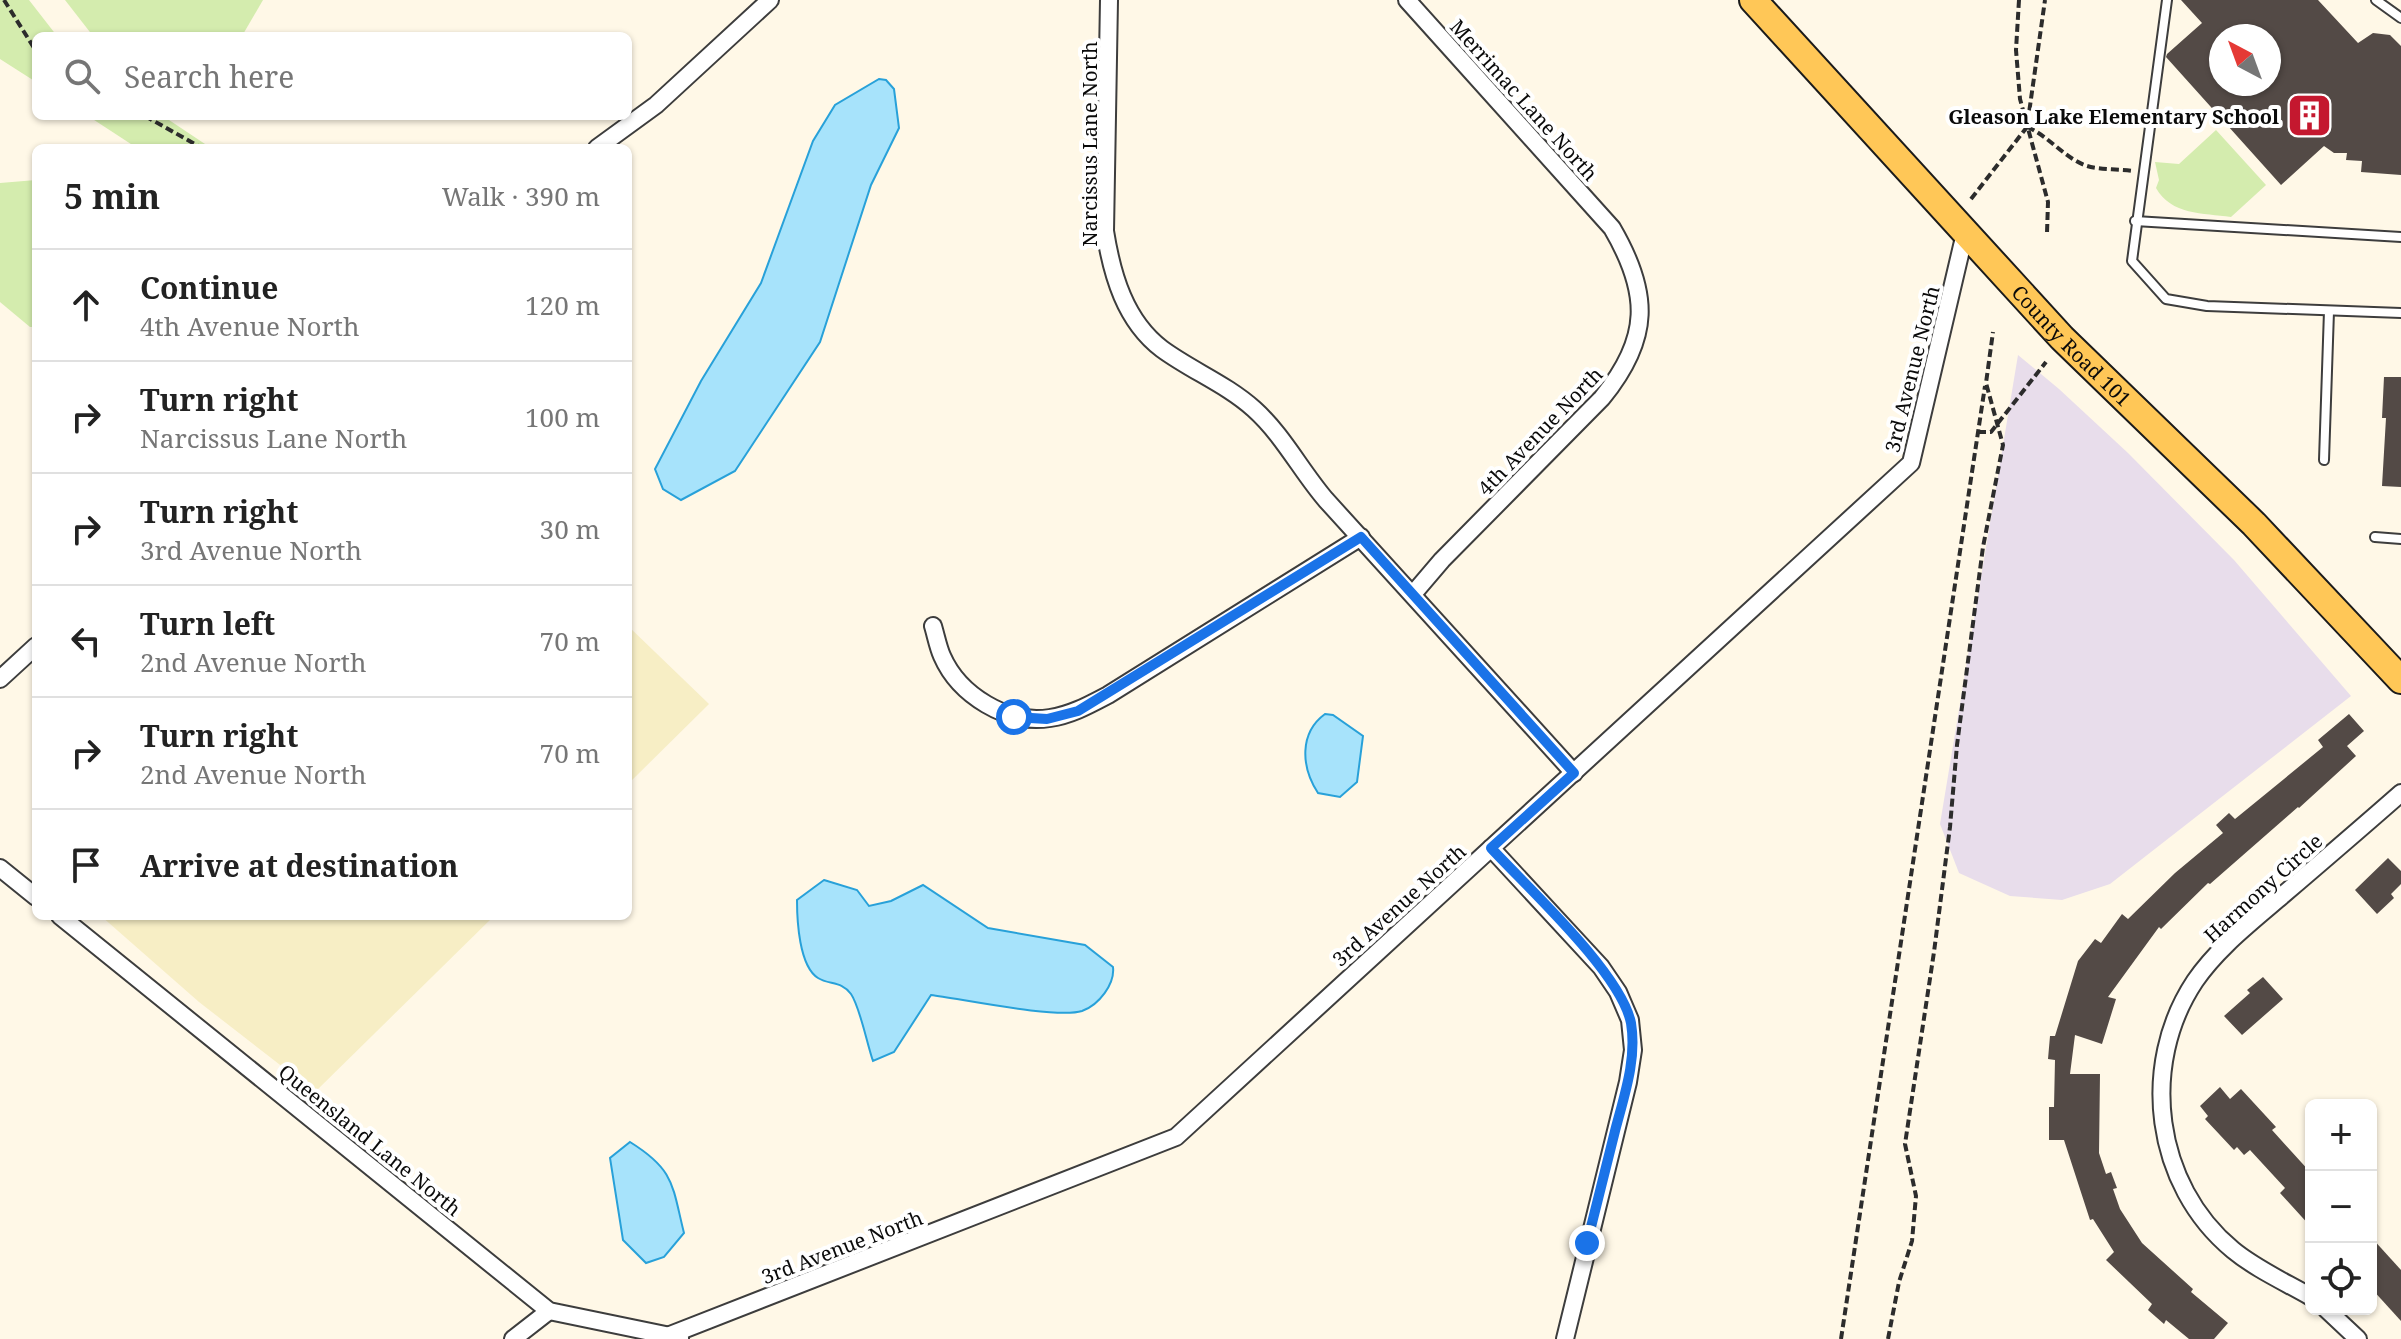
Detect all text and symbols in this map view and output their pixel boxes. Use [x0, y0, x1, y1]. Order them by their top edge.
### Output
street label: Merrimac Lane North [1444, 14, 1604, 187]
north arrow [2209, 24, 2281, 96]
search box [32, 32, 632, 120]
street label: Narcissus Lane North [1076, 41, 1103, 247]
icon: search [60, 54, 104, 98]
text: Search here [124, 56, 294, 97]
building icon: Gleason Lake Elementary School [2286, 92, 2334, 140]
place label: Gleason Lake Elementary School [1948, 103, 2279, 130]
text: 5 min [64, 173, 160, 219]
text: Walk · 390 m [442, 178, 600, 214]
text: Continue [140, 267, 278, 308]
street label: County Road 101 [2006, 279, 2137, 412]
icon: ahead [64, 283, 108, 327]
street label: 3rd Avenue North [1878, 283, 1946, 455]
text: 120 m [525, 287, 600, 323]
text: 4th Avenue North [140, 308, 359, 344]
street label: 4th Avenue North [1472, 361, 1609, 501]
text: Turn right [140, 379, 298, 420]
icon: right [64, 395, 108, 439]
text: 100 m [525, 399, 600, 435]
text: Narcissus Lane North [140, 420, 407, 456]
text: Turn right [140, 491, 298, 532]
icon: right [64, 507, 108, 551]
text: 30 m [540, 511, 600, 547]
text: 3rd Avenue North [140, 532, 362, 568]
text: Turn left [140, 603, 275, 644]
icon: left [64, 619, 108, 663]
text: 70 m [540, 623, 600, 659]
text: 2nd Avenue North [140, 644, 366, 680]
route start [996, 699, 1032, 735]
text: Turn right [140, 715, 298, 756]
icon: right [64, 731, 108, 775]
text: 70 m [540, 735, 600, 771]
text: 2nd Avenue North [140, 756, 366, 792]
street label: Harmony Circle [2198, 828, 2328, 948]
street label: 3rd Avenue North [1327, 838, 1472, 972]
icon: arrive [64, 843, 108, 887]
text: Arrive at destination [140, 845, 459, 886]
street label: Queensland Lane North [273, 1058, 467, 1222]
map controls [2305, 1099, 2377, 1315]
button: + [2305, 1099, 2377, 1171]
button: − [2305, 1171, 2377, 1243]
street label: 3rd Avenue North [757, 1204, 927, 1290]
route end [1569, 1225, 1605, 1261]
button: locate [2305, 1243, 2377, 1315]

